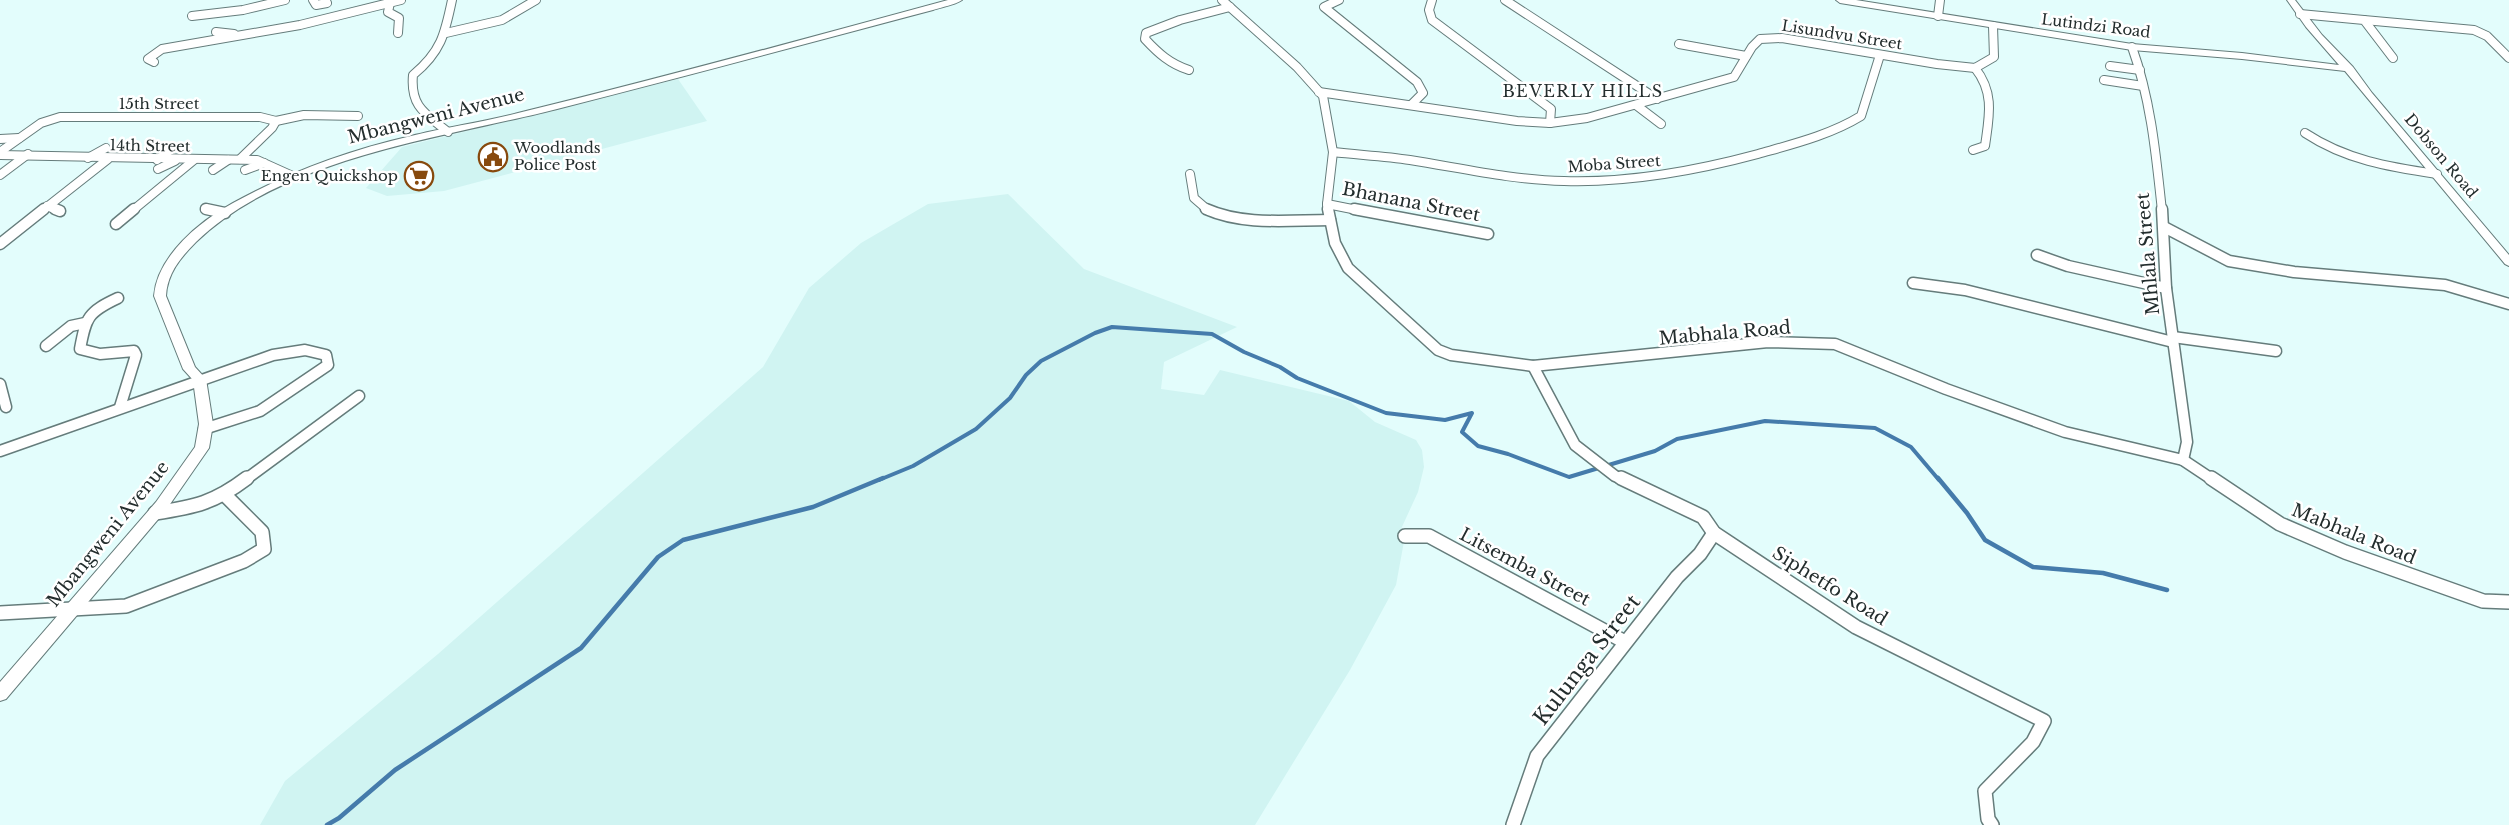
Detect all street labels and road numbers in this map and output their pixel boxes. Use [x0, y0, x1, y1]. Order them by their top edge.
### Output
street label: Lutindzi Road [2040, 9, 2152, 42]
street label: Lisundvu Street [1780, 16, 1904, 53]
street label: Mbangweni Avenue [345, 83, 527, 149]
street label: 15th Street [119, 94, 200, 113]
street label: Dobson Road [2401, 110, 2482, 202]
street label: 14th Street [109, 135, 191, 156]
street label: Moba Street [1567, 151, 1661, 176]
street label: Bhanana Street [1340, 178, 1482, 226]
street label: Mhlala Street [2132, 192, 2164, 316]
street label: Mabhala Road [1658, 316, 1792, 350]
street label: Mbangweni Avenue [42, 457, 174, 611]
street label: Mabhala Road [2288, 499, 2420, 569]
street label: Litsemba Street [1456, 523, 1594, 611]
street label: Siphetfo Road [1768, 542, 1892, 630]
street label: Kulunga Street [1528, 589, 1646, 731]

